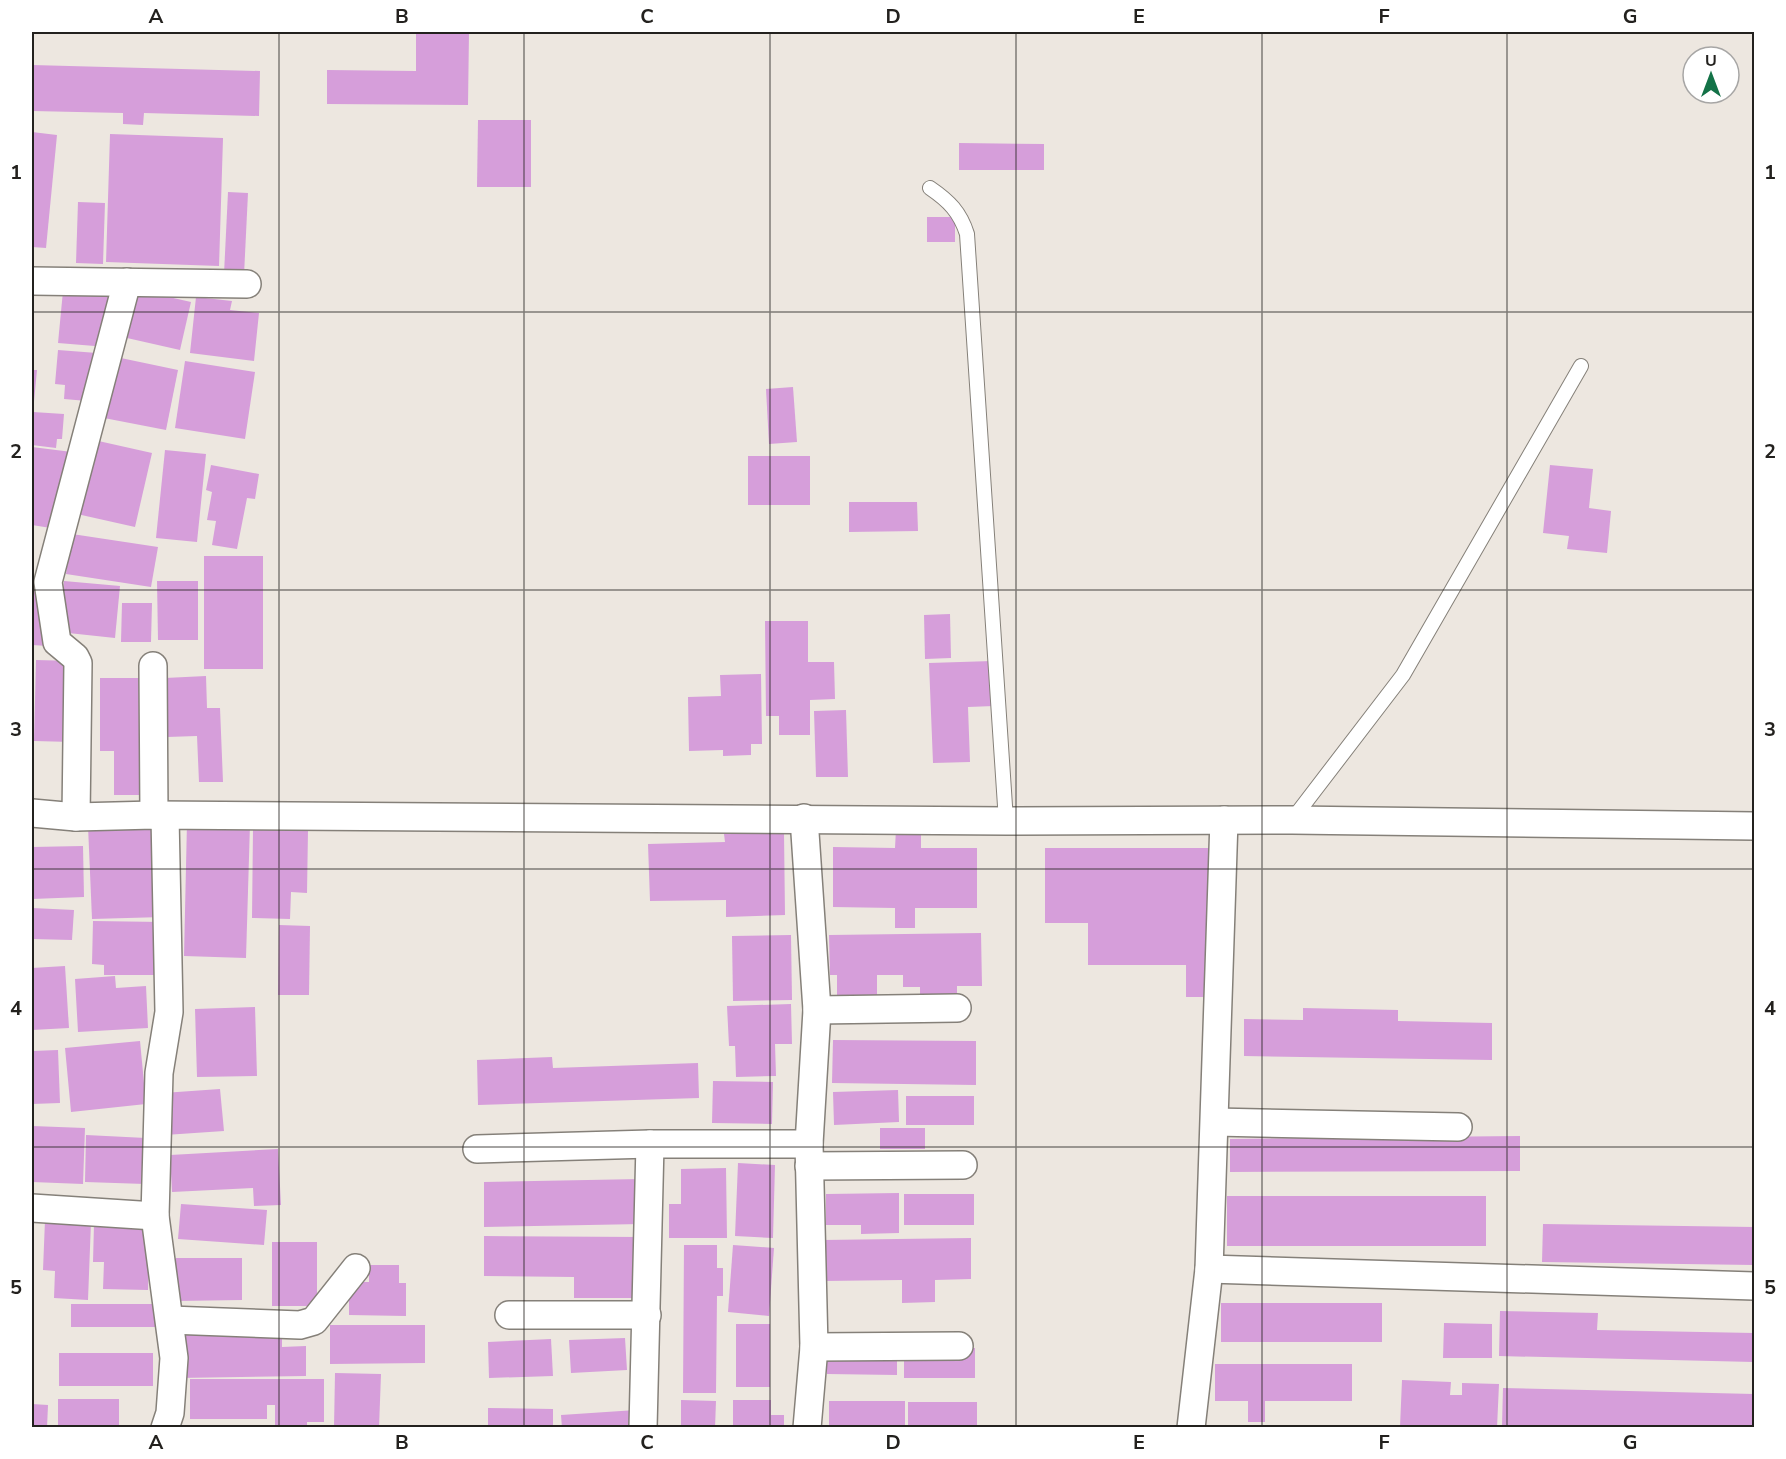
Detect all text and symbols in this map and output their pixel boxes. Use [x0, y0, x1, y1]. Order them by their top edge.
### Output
text: A [149, 3, 164, 30]
text: B [395, 3, 409, 30]
text: C [640, 3, 654, 30]
text: D [885, 3, 901, 30]
text: E [1133, 3, 1145, 30]
text: F [1378, 3, 1390, 30]
text: G [1623, 3, 1637, 30]
north arrow [1681, 45, 1741, 105]
text: U [1705, 50, 1717, 72]
text: 1 [10, 159, 22, 186]
text: 1 [1764, 159, 1776, 186]
text: 2 [10, 438, 22, 465]
text: 2 [1764, 438, 1776, 465]
text: 3 [10, 716, 22, 743]
text: 3 [1764, 716, 1776, 743]
text: 4 [10, 995, 22, 1022]
text: 4 [1764, 995, 1776, 1022]
text: 5 [10, 1274, 22, 1301]
text: 5 [1764, 1274, 1776, 1301]
text: A [149, 1429, 164, 1456]
text: B [395, 1429, 409, 1456]
text: C [640, 1429, 654, 1456]
text: D [885, 1429, 901, 1456]
text: E [1133, 1429, 1145, 1456]
text: F [1378, 1429, 1390, 1456]
text: G [1623, 1429, 1637, 1456]

